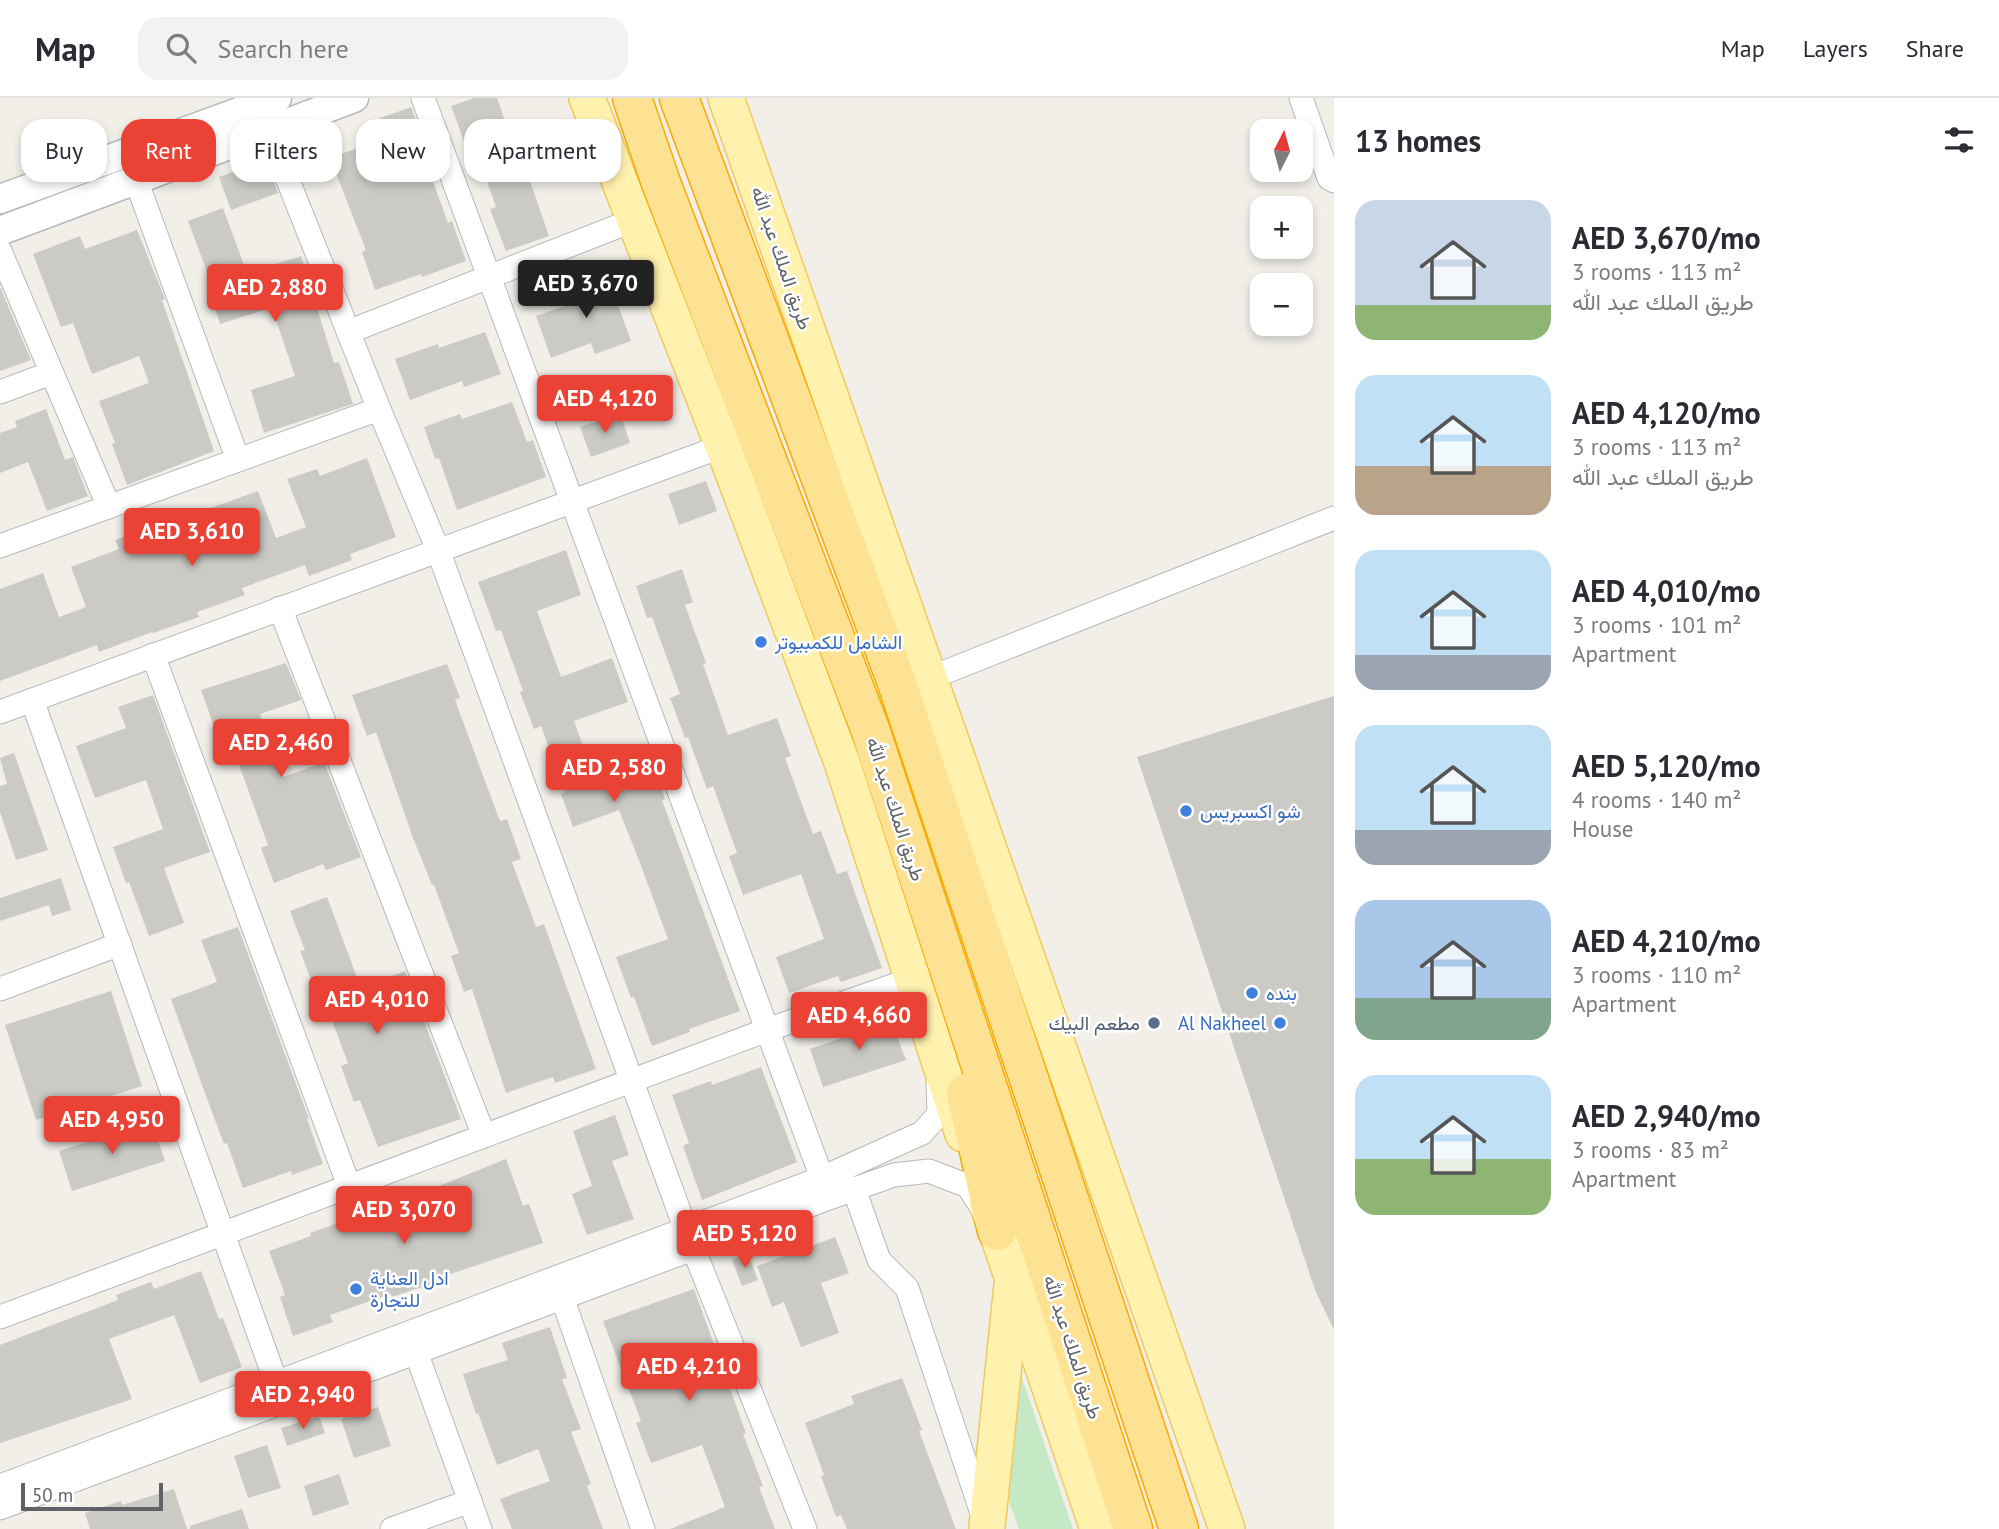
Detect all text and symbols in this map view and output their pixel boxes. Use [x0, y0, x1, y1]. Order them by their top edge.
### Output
search box [138, 17, 628, 80]
text: Map [35, 27, 96, 70]
icon: search [162, 29, 200, 67]
text: Search here [218, 32, 349, 65]
text: Map [1721, 33, 1765, 64]
text: Layers [1803, 33, 1868, 64]
text: Share [1906, 33, 1964, 64]
chip: Buy [21, 119, 107, 182]
chip: Rent [121, 119, 216, 182]
chip: Filters [230, 119, 342, 182]
chip: New [356, 119, 450, 182]
chip: Apartment [464, 119, 621, 182]
north arrow [1250, 119, 1312, 182]
map controls [1250, 119, 1313, 336]
text: 13 homes [1355, 121, 1481, 160]
icon: filters [1940, 121, 1978, 159]
street label: طريق الملك عبد الله [746, 183, 818, 333]
button: + [1250, 196, 1313, 259]
text: AED 3,670/mo [1572, 218, 1761, 257]
icon: home [1411, 228, 1495, 312]
text: 3 rooms · 113 m² [1572, 257, 1741, 286]
pin: AED 3,670 [506, 260, 666, 320]
pin: AED 2,880 [195, 264, 355, 324]
text: AED 3,670 [534, 268, 638, 297]
text: AED 2,880 [223, 272, 327, 301]
button: − [1250, 273, 1313, 336]
text: طريق الملك عبد الله [1572, 287, 1754, 316]
pin: AED 4,120 [525, 376, 685, 435]
text: AED 4,120 [553, 383, 657, 412]
text: AED 4,120/mo [1572, 393, 1761, 432]
icon: home [1411, 403, 1495, 487]
text: 3 rooms · 113 m² [1572, 432, 1741, 461]
text: طريق الملك عبد الله [1572, 462, 1754, 491]
pin: AED 3,610 [112, 508, 272, 568]
text: AED 3,610 [140, 516, 244, 545]
text: AED 4,010/mo [1572, 571, 1761, 610]
icon: home [1411, 578, 1495, 662]
text: 3 rooms · 101 m² [1572, 610, 1741, 639]
place label: الشامل للكمبيوتر [774, 630, 902, 654]
marker: الشامل للكمبيوتر [753, 634, 769, 650]
text: Apartment [1572, 639, 1676, 668]
pin: AED 2,460 [201, 720, 361, 779]
text: AED 2,460 [229, 727, 333, 756]
street label: طريق الملك عبد الله [861, 734, 931, 884]
pin: AED 2,580 [534, 744, 694, 804]
text: AED 5,120/mo [1572, 746, 1761, 785]
text: AED 2,580 [562, 752, 666, 781]
icon: home [1411, 753, 1495, 837]
text: 4 rooms · 140 m² [1572, 785, 1741, 814]
place label: شو اكسبريس [1200, 799, 1301, 823]
marker: شو اكسبريس [1178, 803, 1194, 819]
text: House [1572, 814, 1634, 843]
text: AED 4,210/mo [1572, 921, 1761, 960]
icon: home [1411, 928, 1495, 1012]
text: 3 rooms · 110 m² [1572, 960, 1741, 989]
pin: AED 4,010 [297, 976, 457, 1036]
place label: بنده [1266, 981, 1297, 1005]
text: AED 4,010 [325, 984, 429, 1013]
marker: بنده [1244, 985, 1260, 1001]
text: Apartment [1572, 989, 1676, 1018]
pin: AED 4,660 [779, 992, 939, 1052]
text: AED 4,660 [807, 1000, 911, 1029]
place label: مطعم البيك [1048, 1011, 1140, 1036]
place label: Al Nakheel [1178, 1011, 1266, 1035]
marker: مطعم البيك [1146, 1015, 1162, 1031]
marker: Al Nakheel [1272, 1015, 1288, 1031]
pin: AED 4,950 [32, 1096, 192, 1156]
text: AED 2,940/mo [1572, 1096, 1761, 1135]
icon: home [1411, 1103, 1495, 1187]
text: AED 4,950 [60, 1104, 164, 1133]
text: 3 rooms · 83 m² [1572, 1135, 1729, 1164]
text: Apartment [1572, 1164, 1676, 1193]
pin: AED 3,070 [324, 1186, 484, 1246]
text: AED 3,070 [352, 1194, 456, 1223]
pin: AED 5,120 [665, 1210, 825, 1270]
text: AED 5,120 [693, 1218, 797, 1247]
place label: ادل العناية للتجارة [370, 1266, 449, 1312]
street label: طريق الملك عبد الله [1038, 1272, 1108, 1422]
marker: ادل العناية للتجارة [348, 1281, 364, 1297]
pin: AED 4,210 [609, 1344, 769, 1403]
text: AED 4,210 [637, 1351, 741, 1380]
pin: AED 2,940 [223, 1372, 383, 1431]
text: AED 2,940 [251, 1379, 355, 1408]
scale bar [21, 1480, 163, 1512]
text: 50 m [32, 1483, 73, 1507]

